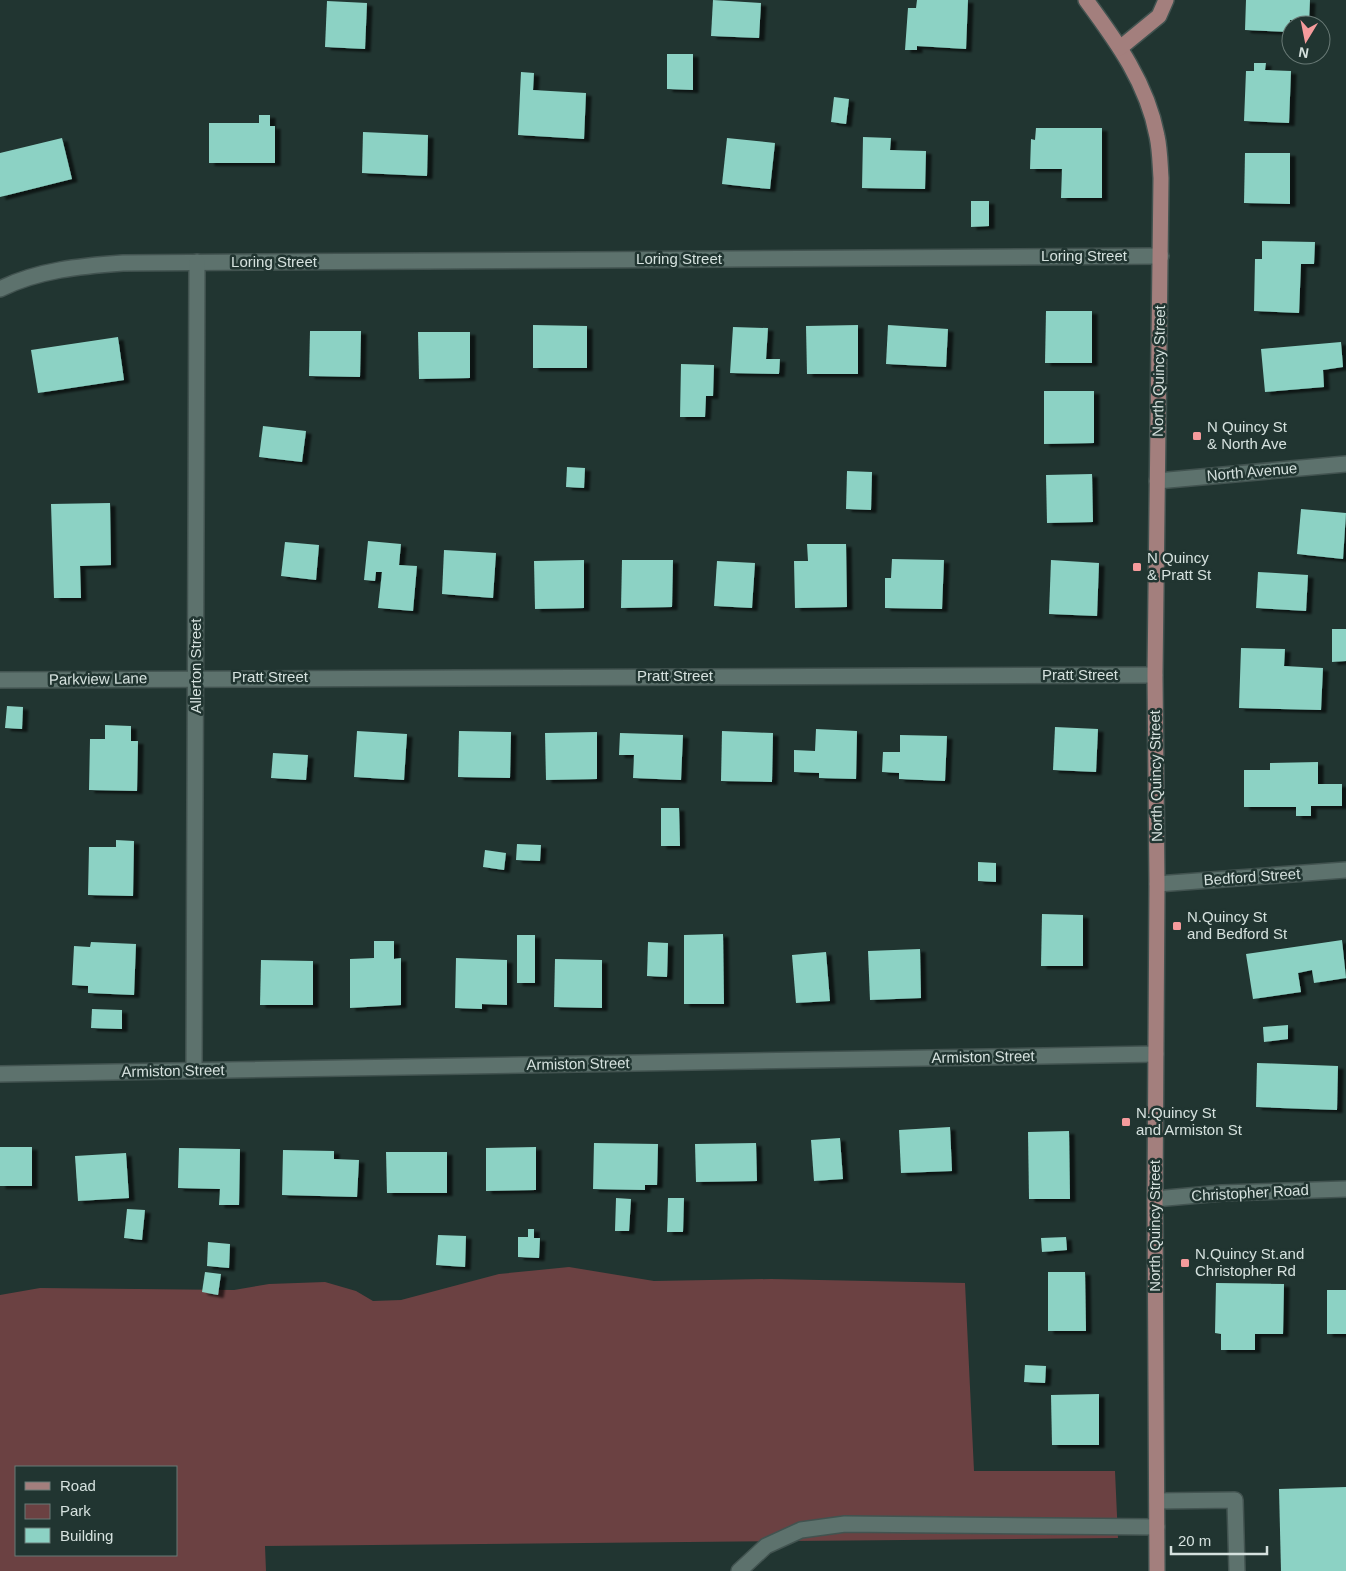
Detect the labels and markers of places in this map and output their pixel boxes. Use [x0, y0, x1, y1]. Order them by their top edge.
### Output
place label: N Quincy St & North Ave [1207, 418, 1288, 452]
marker: N Quincy St & North Ave [1191, 430, 1203, 442]
place label: N Quincy & Pratt St [1147, 549, 1212, 583]
marker: N Quincy & Pratt St [1131, 561, 1143, 573]
place label: N.Quincy St and Bedford St [1187, 908, 1288, 942]
marker: N.Quincy St and Bedford St [1171, 920, 1183, 932]
place label: N.Quincy St and Armiston St [1136, 1104, 1243, 1138]
marker: N.Quincy St and Armiston St [1120, 1116, 1132, 1128]
place label: N.Quincy St.and Christopher Rd [1195, 1245, 1304, 1279]
marker: N.Quincy St.and Christopher Rd [1179, 1257, 1191, 1269]

